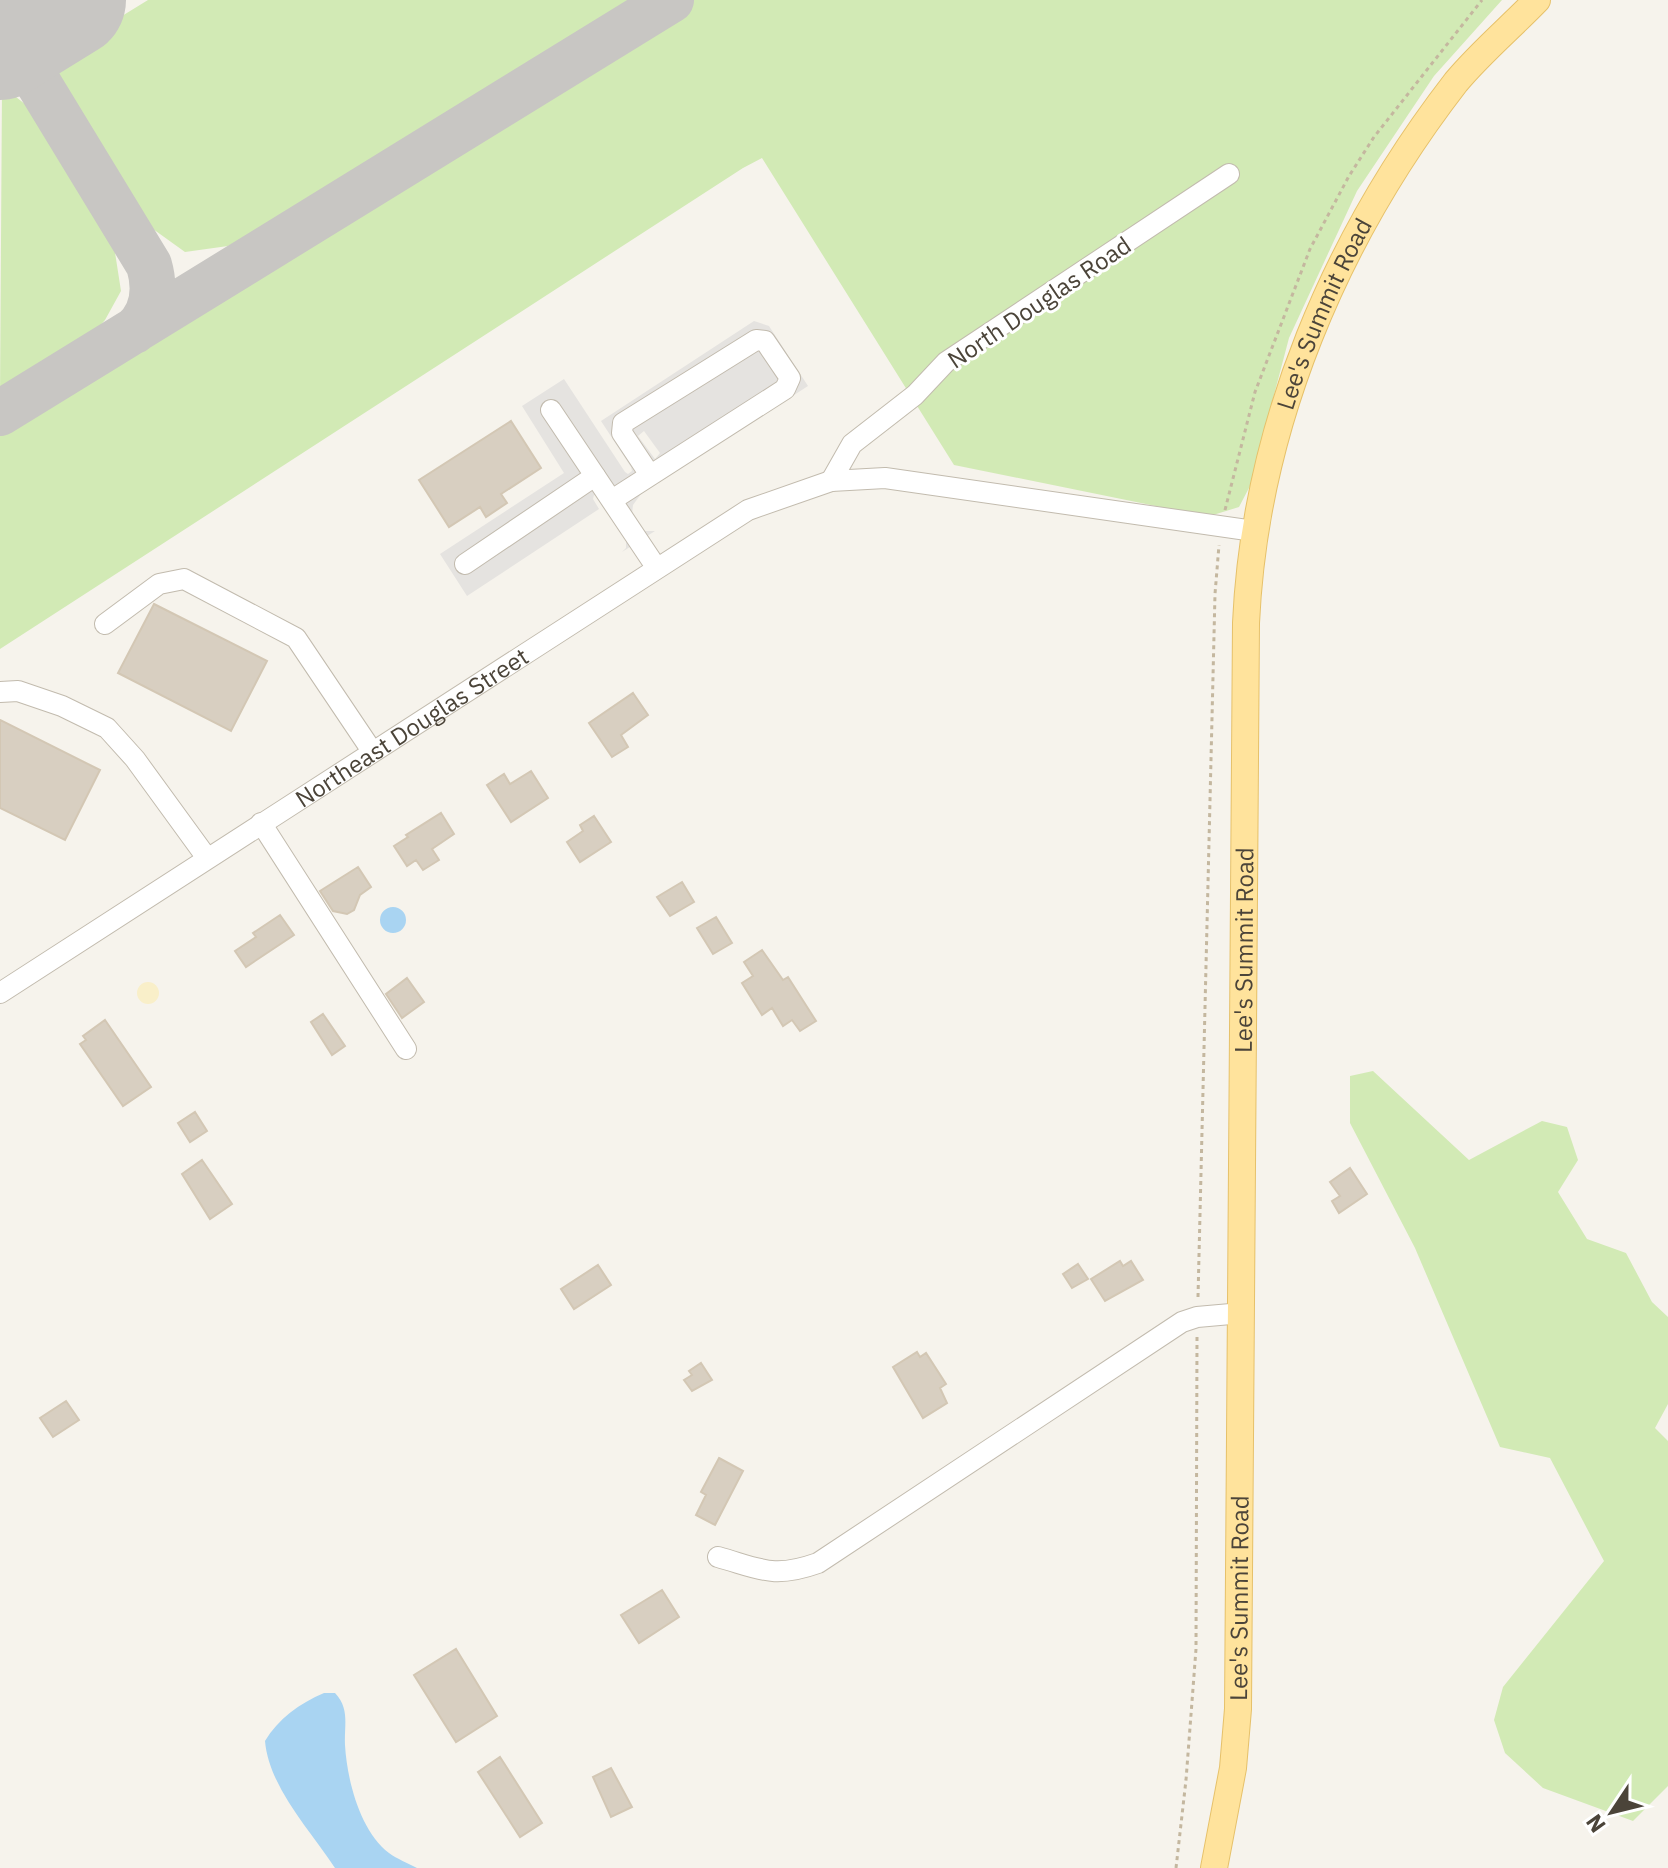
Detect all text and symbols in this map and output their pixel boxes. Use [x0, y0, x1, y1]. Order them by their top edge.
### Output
street label: Lee's Summit Road [1269, 212, 1379, 414]
street label: North Douglas Road [941, 229, 1137, 375]
street label: Northeast Douglas Street [289, 640, 534, 814]
street label: Lee's Summit Road [1227, 847, 1260, 1053]
street label: Lee's Summit Road [1222, 1495, 1256, 1701]
north arrow [1572, 1772, 1652, 1852]
text: N [1579, 1809, 1612, 1839]

